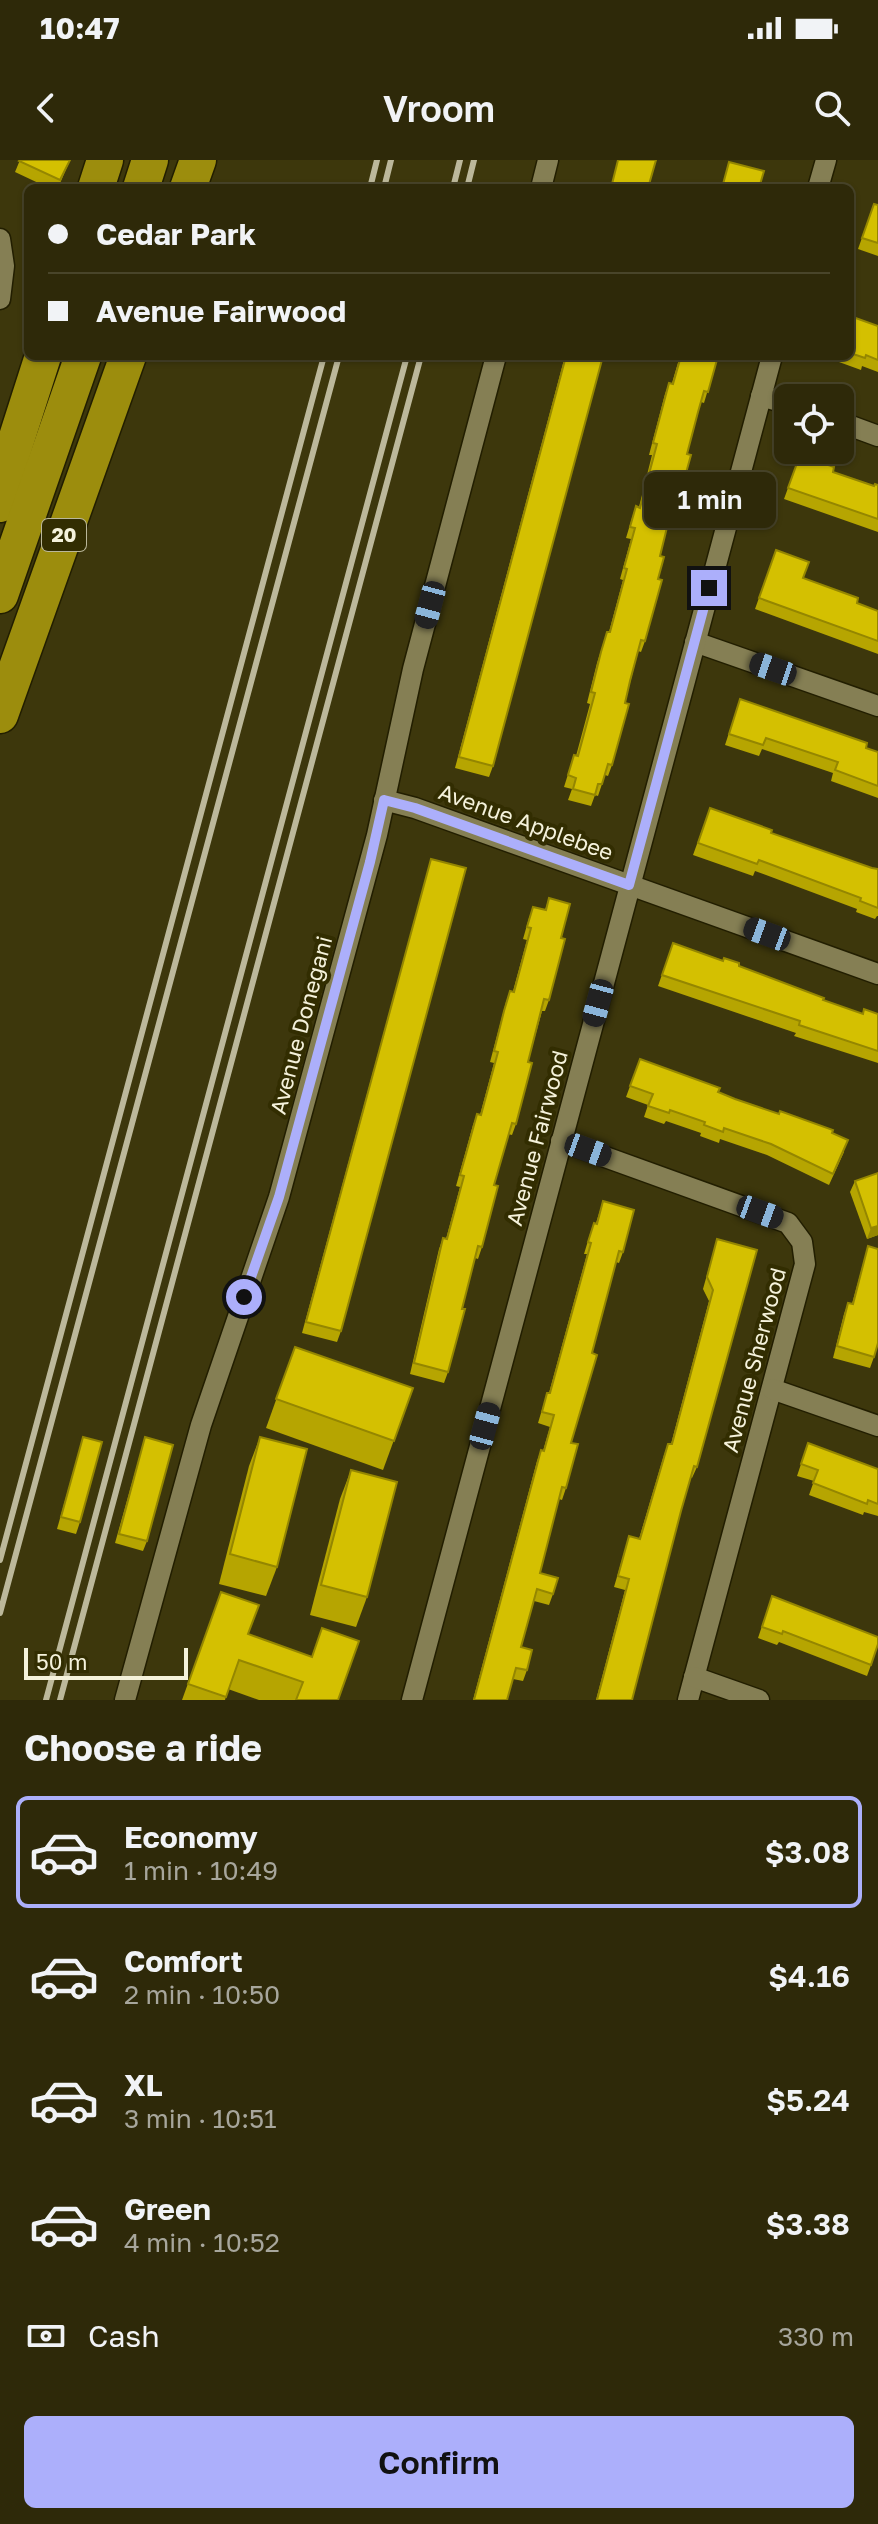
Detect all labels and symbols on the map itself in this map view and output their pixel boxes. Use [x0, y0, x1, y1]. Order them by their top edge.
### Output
callout: 1 min [643, 472, 775, 528]
road number: 20 [42, 519, 86, 551]
route end [691, 570, 727, 606]
car [412, 579, 448, 631]
car [746, 650, 800, 688]
street label: Avenue Applebee [435, 777, 617, 866]
car [740, 915, 794, 953]
street label: Avenue Donegani [264, 933, 337, 1117]
car [580, 977, 616, 1029]
street label: Avenue Fairwood [500, 1047, 573, 1229]
car [561, 1131, 615, 1169]
car [733, 1193, 787, 1231]
street label: Avenue Sherwood [716, 1265, 791, 1455]
route start [226, 1279, 262, 1315]
car [467, 1400, 503, 1452]
scale bar [24, 1644, 188, 1680]

